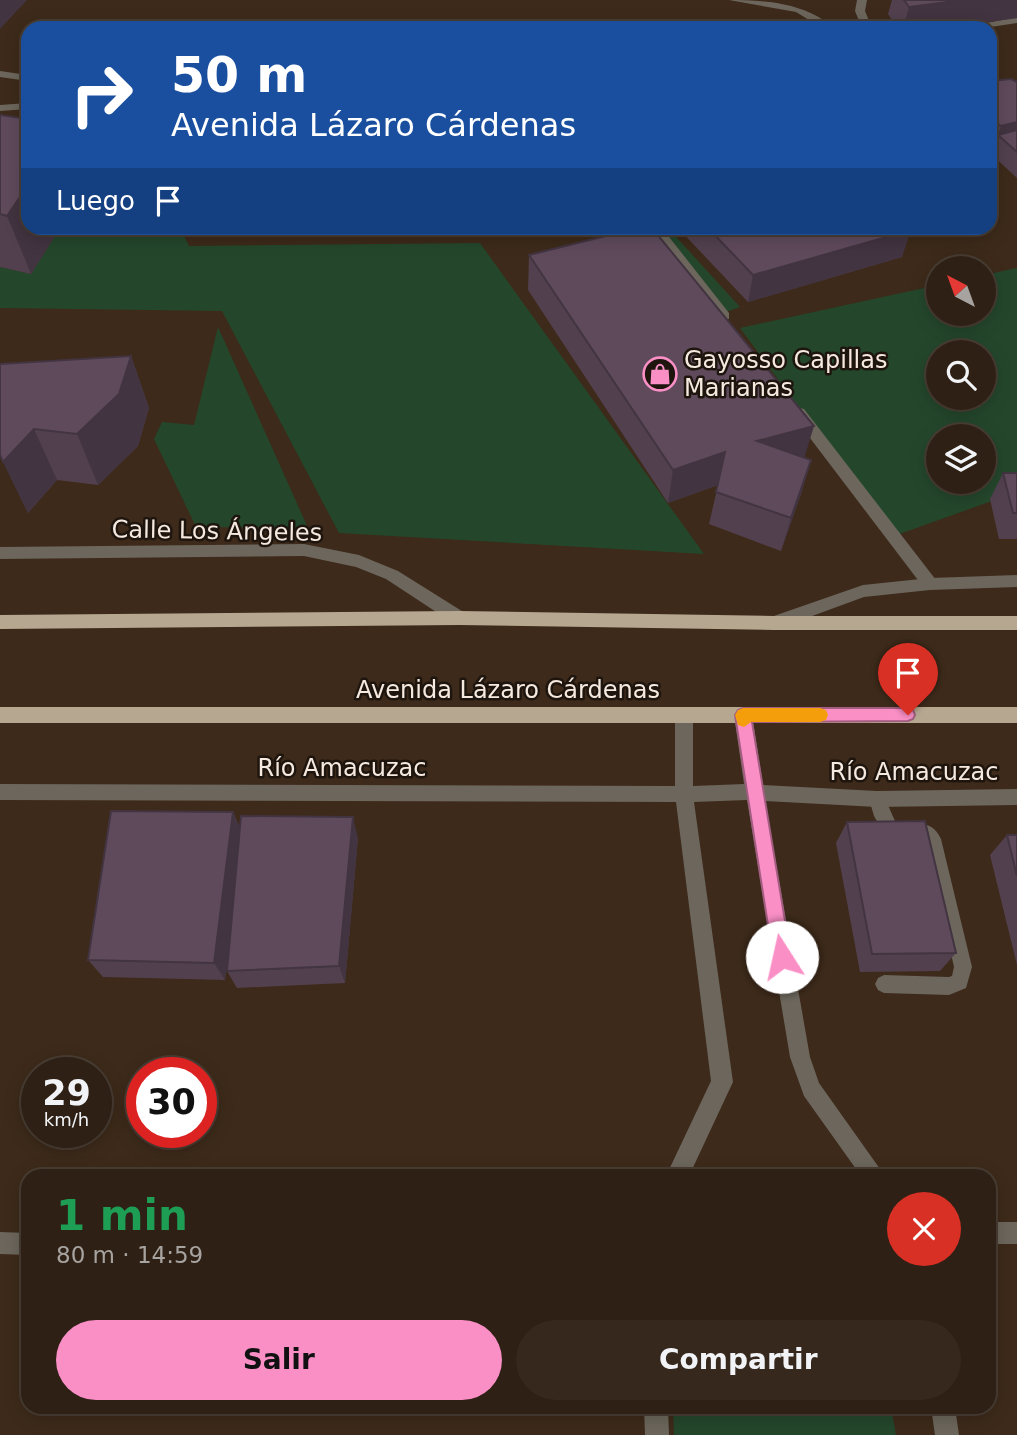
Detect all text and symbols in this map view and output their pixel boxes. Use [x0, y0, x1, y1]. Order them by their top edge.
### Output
text: 50 m [171, 47, 307, 104]
icon: right [56, 49, 147, 140]
text: Avenida Lázaro Cárdenas [171, 106, 576, 144]
icon: arrive [149, 182, 187, 220]
text: Luego [56, 186, 135, 216]
north arrow [926, 256, 996, 326]
map controls [926, 256, 996, 494]
button: search [926, 340, 996, 410]
place label: Gayosso Capillas Marianas [684, 346, 887, 402]
shop icon: Gayosso Capillas Marianas [641, 355, 679, 393]
button: layers [926, 424, 996, 494]
street label: Calle Los Ángeles [112, 514, 323, 547]
pin [878, 643, 938, 715]
icon: arrive [889, 654, 927, 692]
street label: Avenida Lázaro Cárdenas [356, 676, 660, 704]
street label: Río Amacuzac [257, 754, 427, 782]
street label: Río Amacuzac [829, 758, 999, 786]
position arrow [745, 920, 819, 994]
speed limit sign: 30 [126, 1057, 217, 1148]
text: 29 [42, 1073, 91, 1113]
text: km/h [44, 1109, 89, 1130]
text: 1 min [56, 1191, 188, 1240]
button: close [887, 1192, 961, 1266]
text: 80 m · 14:59 [56, 1242, 203, 1268]
button: Salir [56, 1320, 502, 1400]
button: Compartir [516, 1320, 961, 1400]

